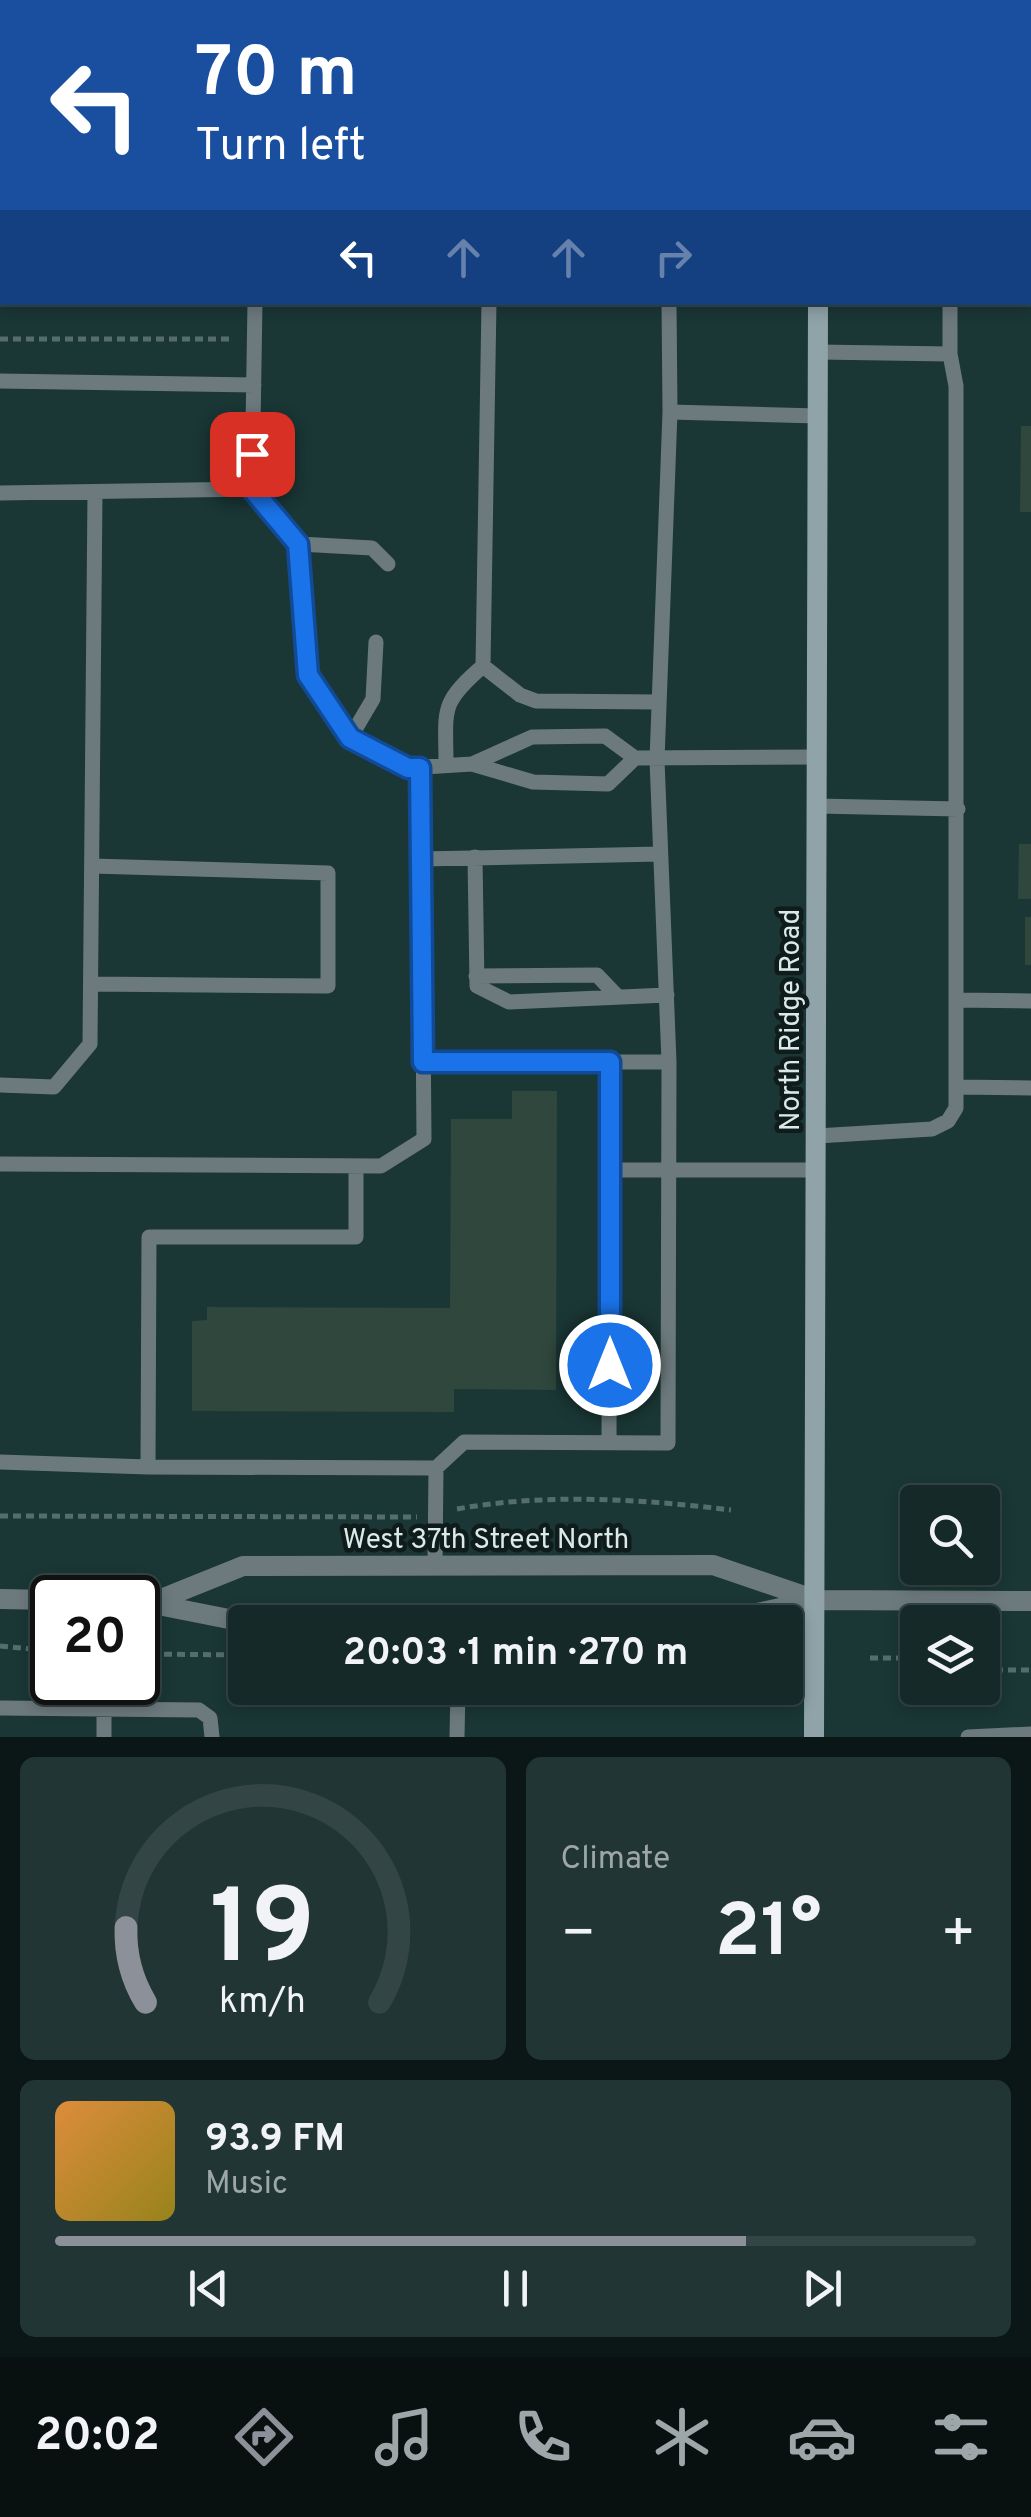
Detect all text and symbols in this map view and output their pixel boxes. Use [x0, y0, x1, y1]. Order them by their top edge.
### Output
text: 70 m [195, 32, 358, 121]
icon: left [30, 40, 160, 170]
text: Turn left [195, 119, 366, 176]
icon: left [331, 230, 386, 285]
icon: ahead [436, 230, 491, 285]
icon: ahead [541, 230, 596, 285]
icon: right [646, 230, 701, 285]
pin [210, 412, 295, 497]
icon: arrive [225, 427, 280, 482]
street label: North Ridge Road [774, 909, 810, 1131]
position arrow [558, 1313, 662, 1417]
map controls [900, 1485, 1000, 1705]
button: search [900, 1485, 1000, 1585]
street label: West 37th Street North [343, 1523, 629, 1559]
speed limit sign: 20 [30, 1575, 160, 1705]
button: layers [900, 1605, 1000, 1705]
text: 20:03 · 1 min · 270 m [343, 1630, 688, 1679]
text: Climate [561, 1840, 670, 1880]
text: 19 [210, 1868, 316, 2000]
text: 21° [715, 1888, 822, 1983]
text: − [561, 1901, 596, 1971]
text: + [941, 1901, 976, 1971]
text: km/h [219, 1980, 306, 2026]
text: 93.9 FM [205, 2116, 345, 2165]
text: Music [205, 2165, 288, 2205]
icon: previous [181, 2261, 236, 2316]
icon: pause [488, 2261, 543, 2316]
icon: next [795, 2261, 850, 2316]
icon: directions [229, 2402, 299, 2472]
icon: music [369, 2402, 439, 2472]
icon: phone [508, 2402, 578, 2472]
icon: climate [647, 2402, 717, 2472]
icon: car [787, 2402, 857, 2472]
icon: filters [926, 2402, 996, 2472]
text: 20:02 [35, 2409, 160, 2466]

